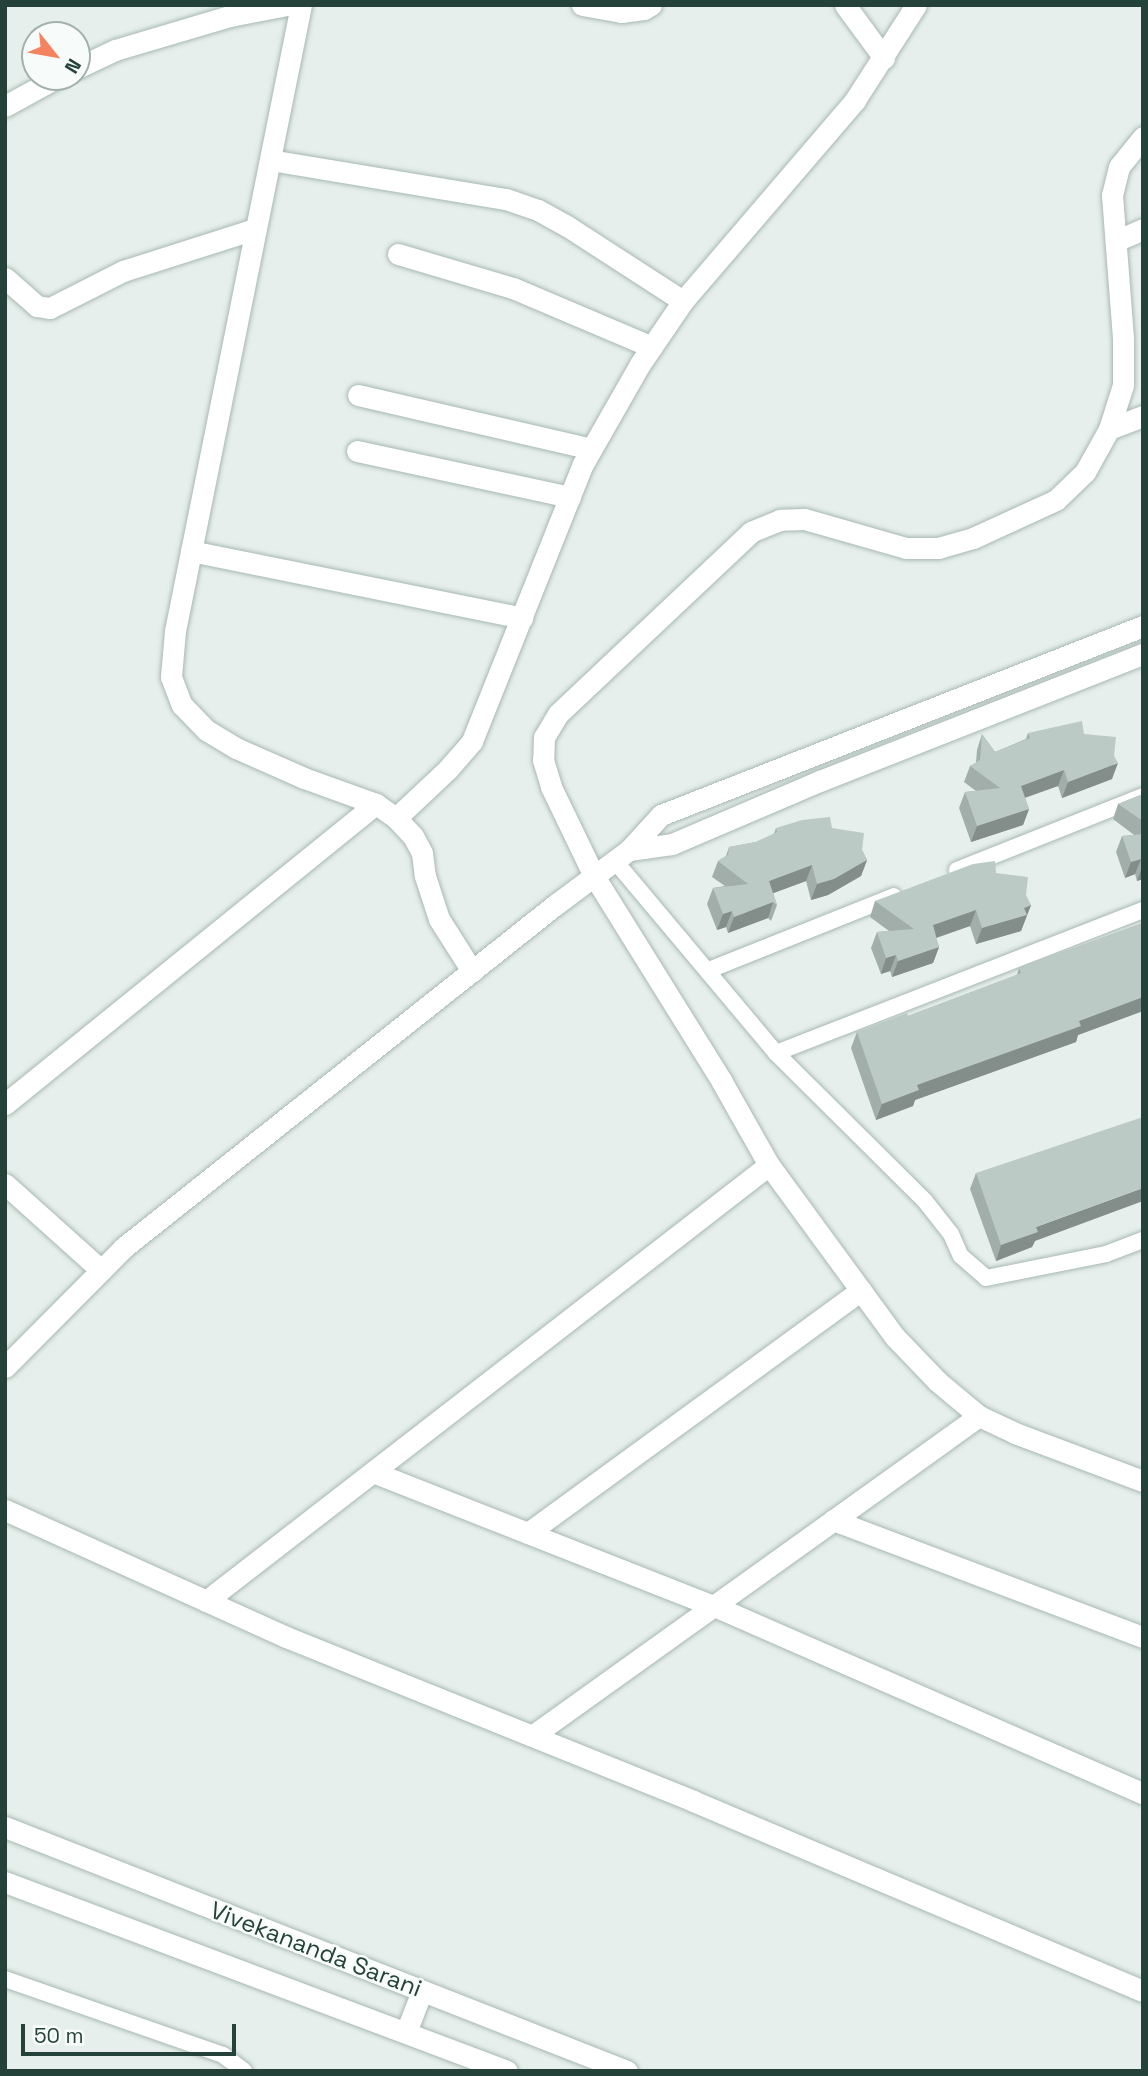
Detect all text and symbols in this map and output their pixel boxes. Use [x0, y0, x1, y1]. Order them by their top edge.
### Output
north arrow [21, 21, 91, 91]
text: N [59, 54, 87, 78]
street label: Vivekananda Sarani [206, 1895, 426, 2003]
scale bar [24, 2010, 240, 2054]
text: 50 m [34, 2022, 84, 2049]

